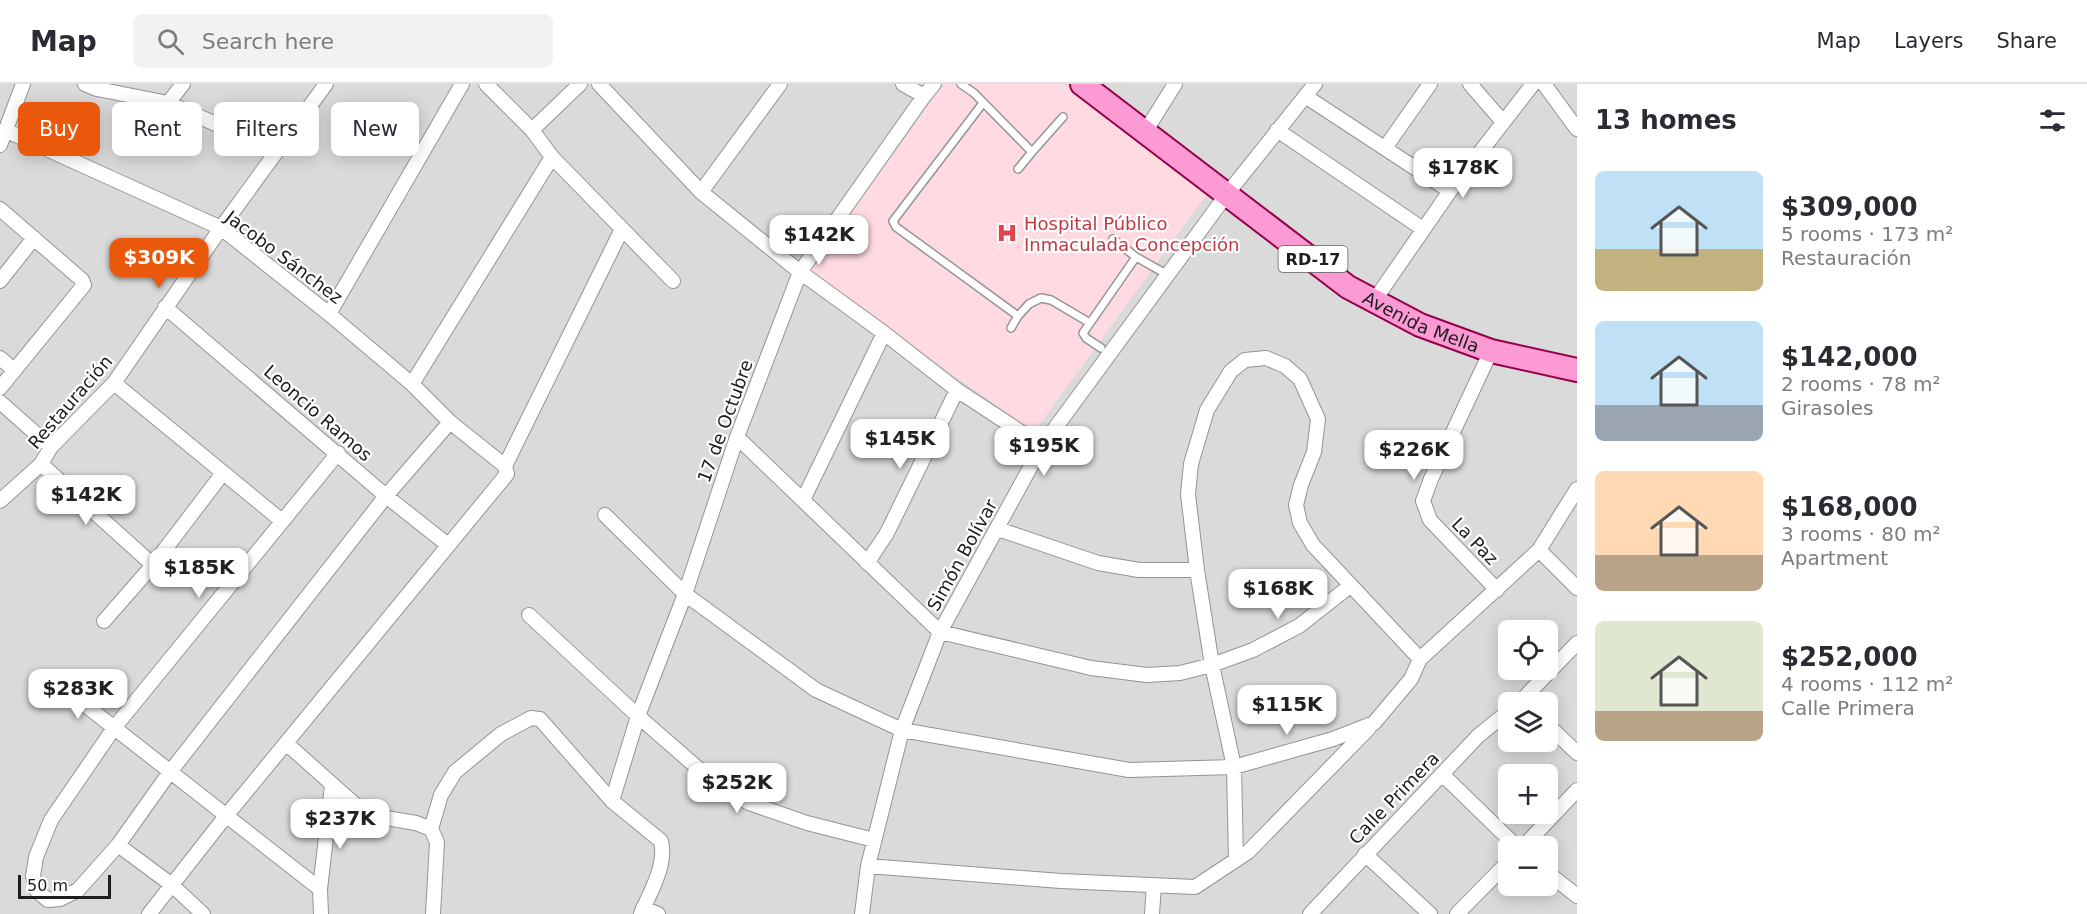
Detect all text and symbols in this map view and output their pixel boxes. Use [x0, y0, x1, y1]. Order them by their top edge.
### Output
search box [133, 14, 553, 68]
text: Map [30, 25, 97, 58]
icon: search [154, 25, 187, 58]
text: Search here [202, 29, 334, 54]
text: Map [1817, 29, 1861, 53]
text: Layers [1894, 29, 1963, 53]
text: Share [1996, 29, 2057, 53]
chip: Buy [18, 102, 100, 156]
chip: Rent [112, 102, 202, 156]
chip: Filters [214, 102, 319, 156]
chip: New [331, 102, 419, 156]
icon: filters [2036, 104, 2069, 137]
text: 13 homes [1595, 105, 1737, 135]
pin: $178K [1421, 148, 1505, 199]
text: $178K [1427, 155, 1499, 179]
text: $309,000 [1781, 192, 1918, 222]
icon: home [1643, 195, 1715, 267]
street label: Jacobo Sánchez [221, 206, 347, 308]
place label: Hospital Público Inmaculada Concepción [1024, 213, 1240, 255]
pin: $142K [777, 215, 861, 266]
hospital icon: Hospital Público Inmaculada Concepción [995, 221, 1019, 245]
text: $142K [783, 222, 855, 246]
text: 5 rooms · 173 m² [1781, 222, 1953, 246]
pin: $309K [117, 238, 201, 289]
text: $309K [123, 245, 195, 269]
road number: RD-17 [1278, 246, 1348, 272]
text: Restauración [1781, 246, 1911, 270]
street label: Avenida Mella [1360, 286, 1482, 356]
text: $142,000 [1781, 342, 1918, 372]
icon: home [1643, 345, 1715, 417]
street label: Restauración [24, 351, 116, 453]
street label: 17 de Octubre [693, 357, 757, 485]
street label: Leoncio Ramos [260, 360, 376, 466]
text: 2 rooms · 78 m² [1781, 372, 1941, 396]
text: Girasoles [1781, 396, 1873, 420]
pin: $145K [858, 419, 942, 470]
text: $145K [864, 426, 936, 450]
pin: $195K [1002, 426, 1086, 477]
pin: $226K [1372, 430, 1456, 481]
text: $195K [1008, 433, 1080, 457]
text: $226K [1378, 437, 1450, 461]
pin: $142K [44, 475, 128, 526]
text: $142K [50, 482, 122, 506]
text: $168,000 [1781, 492, 1918, 522]
street label: Simón Bolívar [923, 495, 1002, 615]
icon: home [1643, 495, 1715, 567]
street label: La Paz [1448, 513, 1502, 569]
text: 3 rooms · 80 m² [1781, 522, 1941, 546]
text: Apartment [1781, 546, 1888, 570]
pin: $185K [157, 548, 241, 599]
text: $185K [163, 555, 235, 579]
pin: $168K [1236, 569, 1320, 620]
text: $168K [1242, 576, 1314, 600]
map controls [1498, 620, 1558, 896]
button: locate [1498, 620, 1558, 680]
text: $252,000 [1781, 642, 1918, 672]
icon: home [1643, 645, 1715, 717]
pin: $283K [36, 669, 120, 720]
text: 4 rooms · 112 m² [1781, 672, 1953, 696]
text: $283K [42, 676, 114, 700]
pin: $115K [1245, 685, 1329, 736]
text: $115K [1251, 692, 1323, 716]
button: layers [1498, 692, 1558, 752]
text: Calle Primera [1781, 696, 1915, 720]
street label: Calle Primera [1345, 747, 1443, 849]
pin: $252K [695, 763, 779, 814]
button: + [1498, 764, 1558, 824]
text: $252K [701, 770, 773, 794]
pin: $237K [298, 799, 382, 850]
text: $237K [304, 806, 376, 830]
button: − [1498, 836, 1558, 896]
scale bar [18, 872, 111, 900]
text: 50 m [27, 876, 68, 895]

